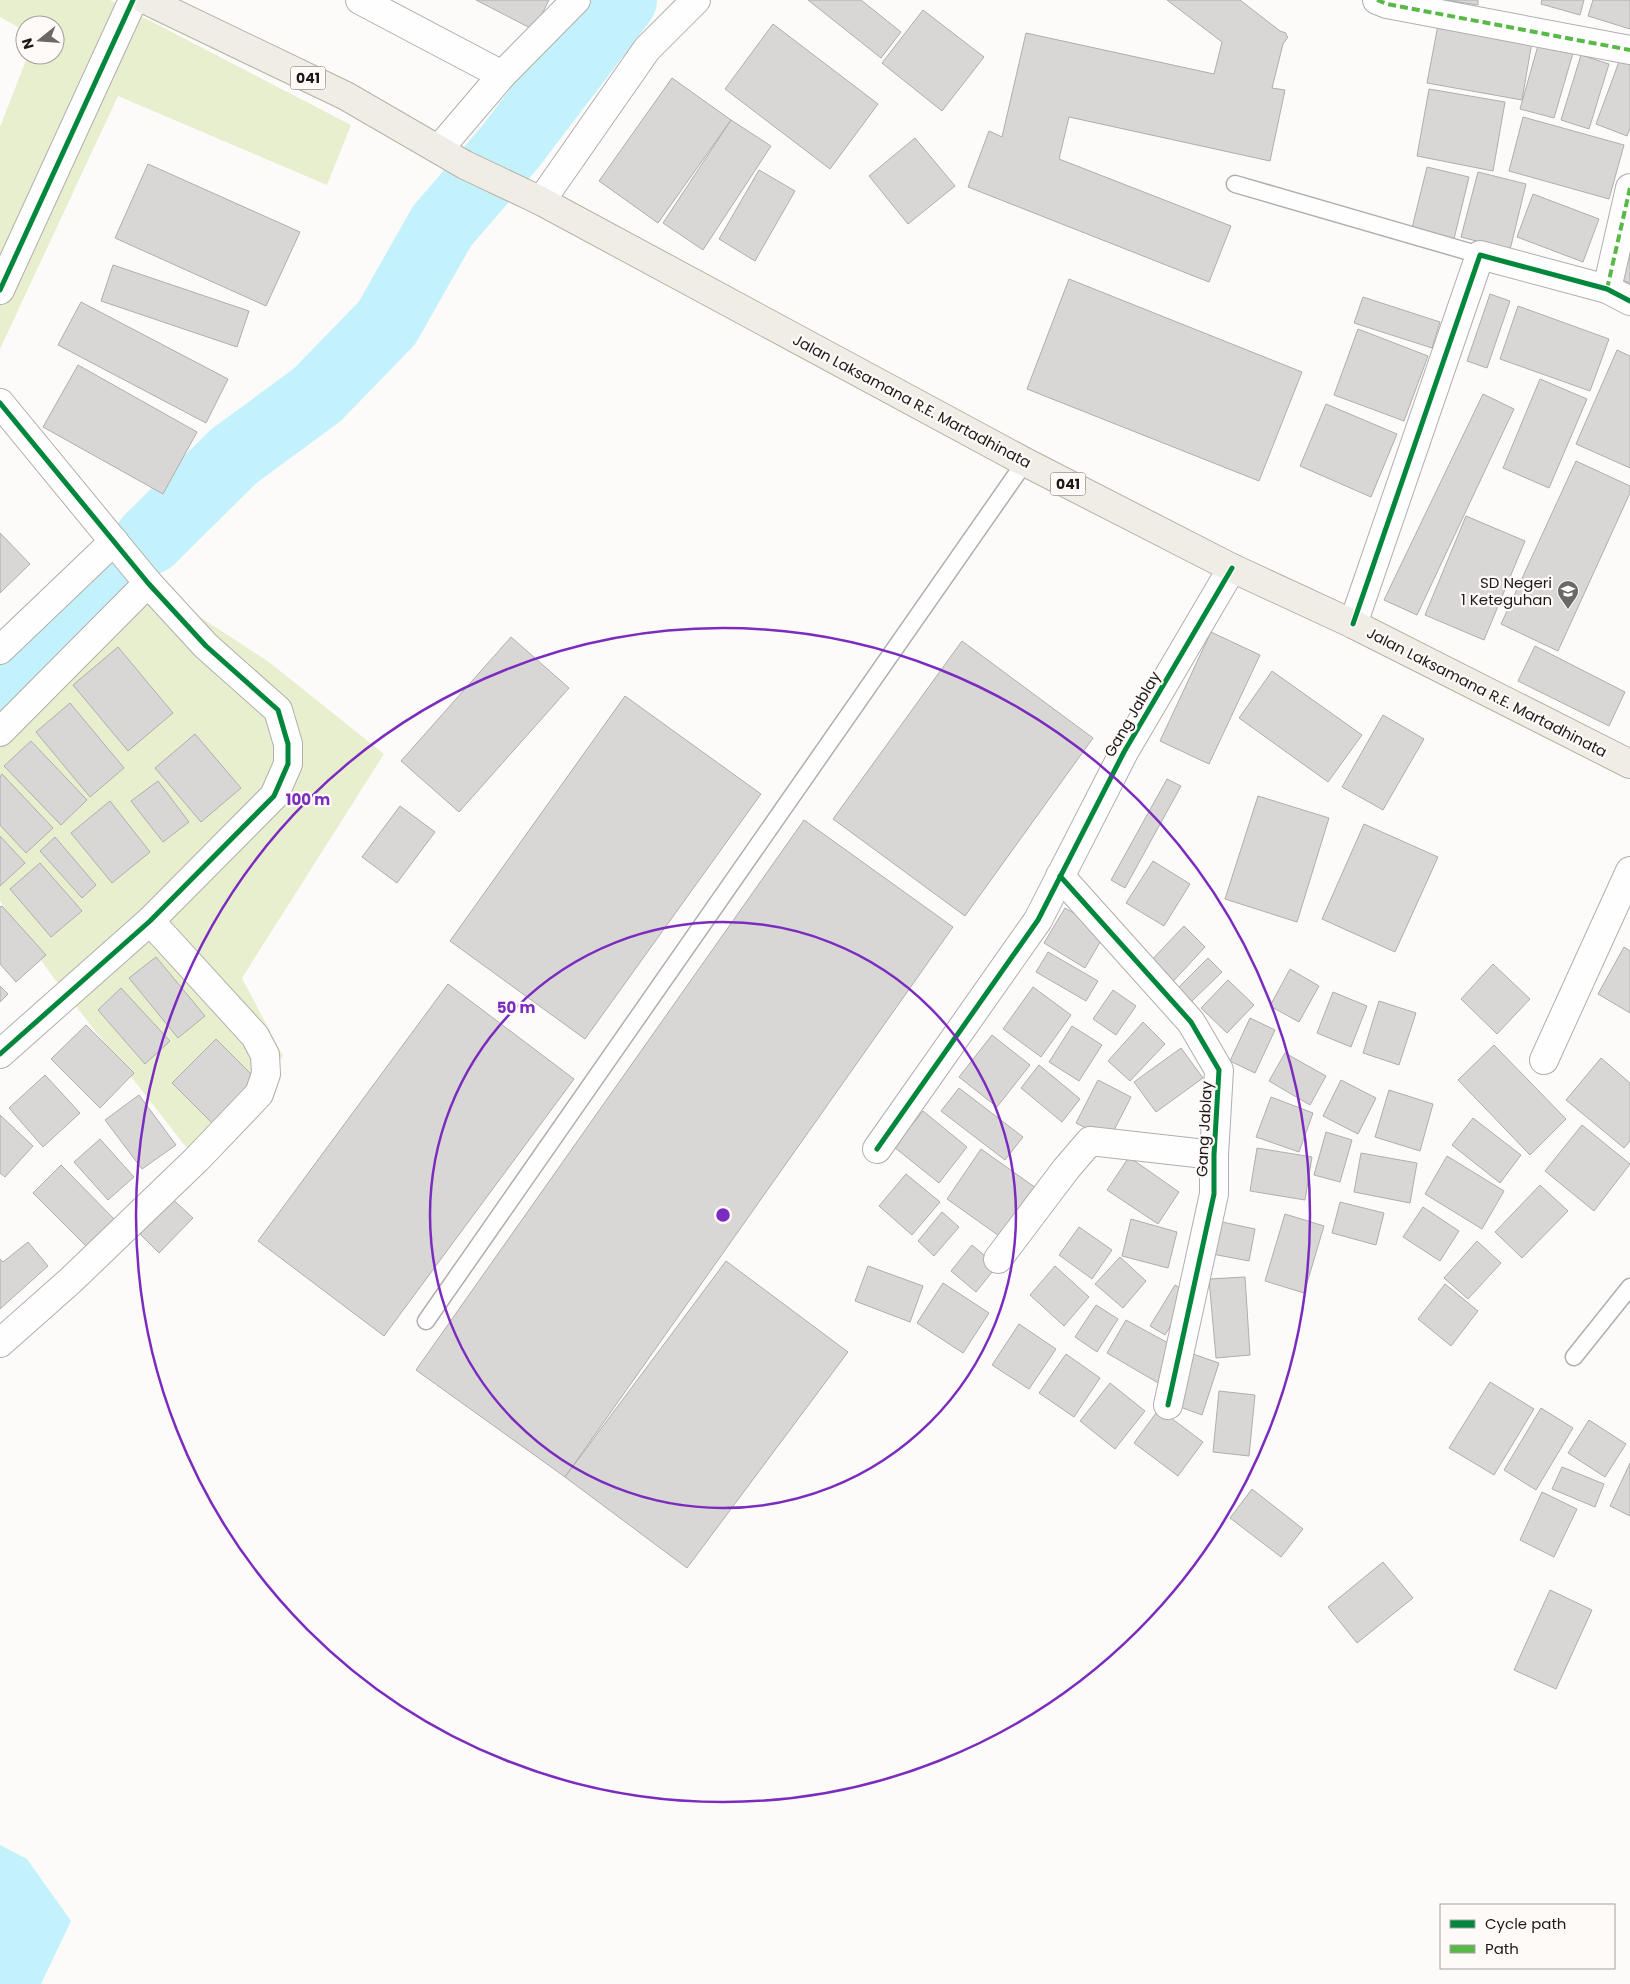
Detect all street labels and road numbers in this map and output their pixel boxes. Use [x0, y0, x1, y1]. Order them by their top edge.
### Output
road number: 041 [290, 66, 326, 90]
street label: Jalan Laksamana R.E. Martadhinata [789, 329, 1035, 473]
road number: 041 [1050, 472, 1086, 496]
street label: Jalan Laksamana R.E. Martadhinata [1363, 622, 1611, 762]
street label: Gang Jablay [1099, 667, 1165, 761]
street label: Gang Jablay [1191, 1080, 1217, 1178]

